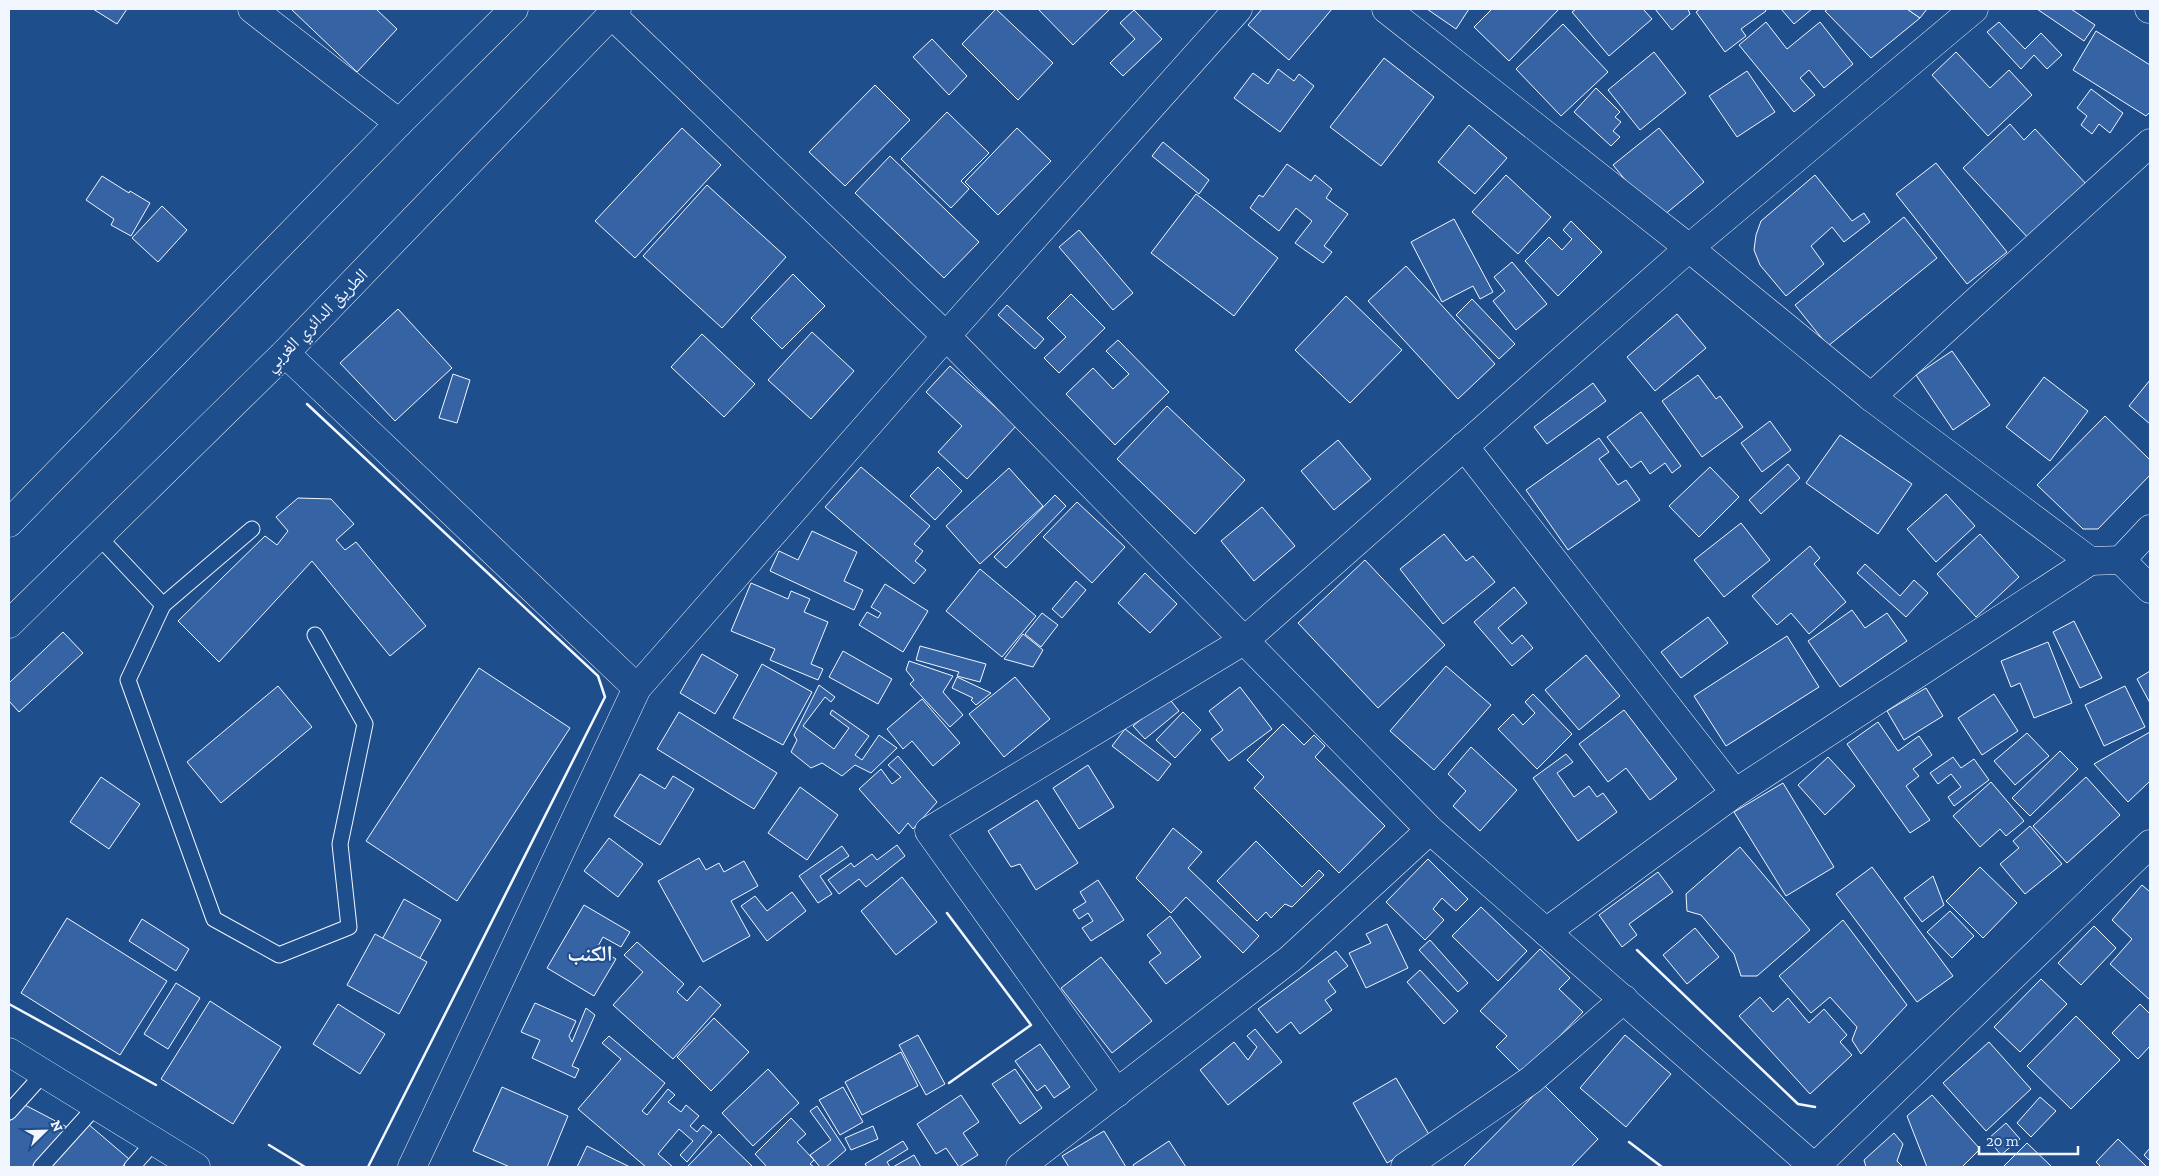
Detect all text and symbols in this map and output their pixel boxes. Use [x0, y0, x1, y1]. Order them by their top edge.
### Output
street label: الطريق الدائري الغربي [260, 264, 375, 379]
district label: الكنب [567, 940, 613, 967]
north arrow [20, 1106, 70, 1156]
text: N [47, 1118, 67, 1135]
scale bar [1979, 1124, 2078, 1156]
text: 20 m [1986, 1132, 2019, 1150]

